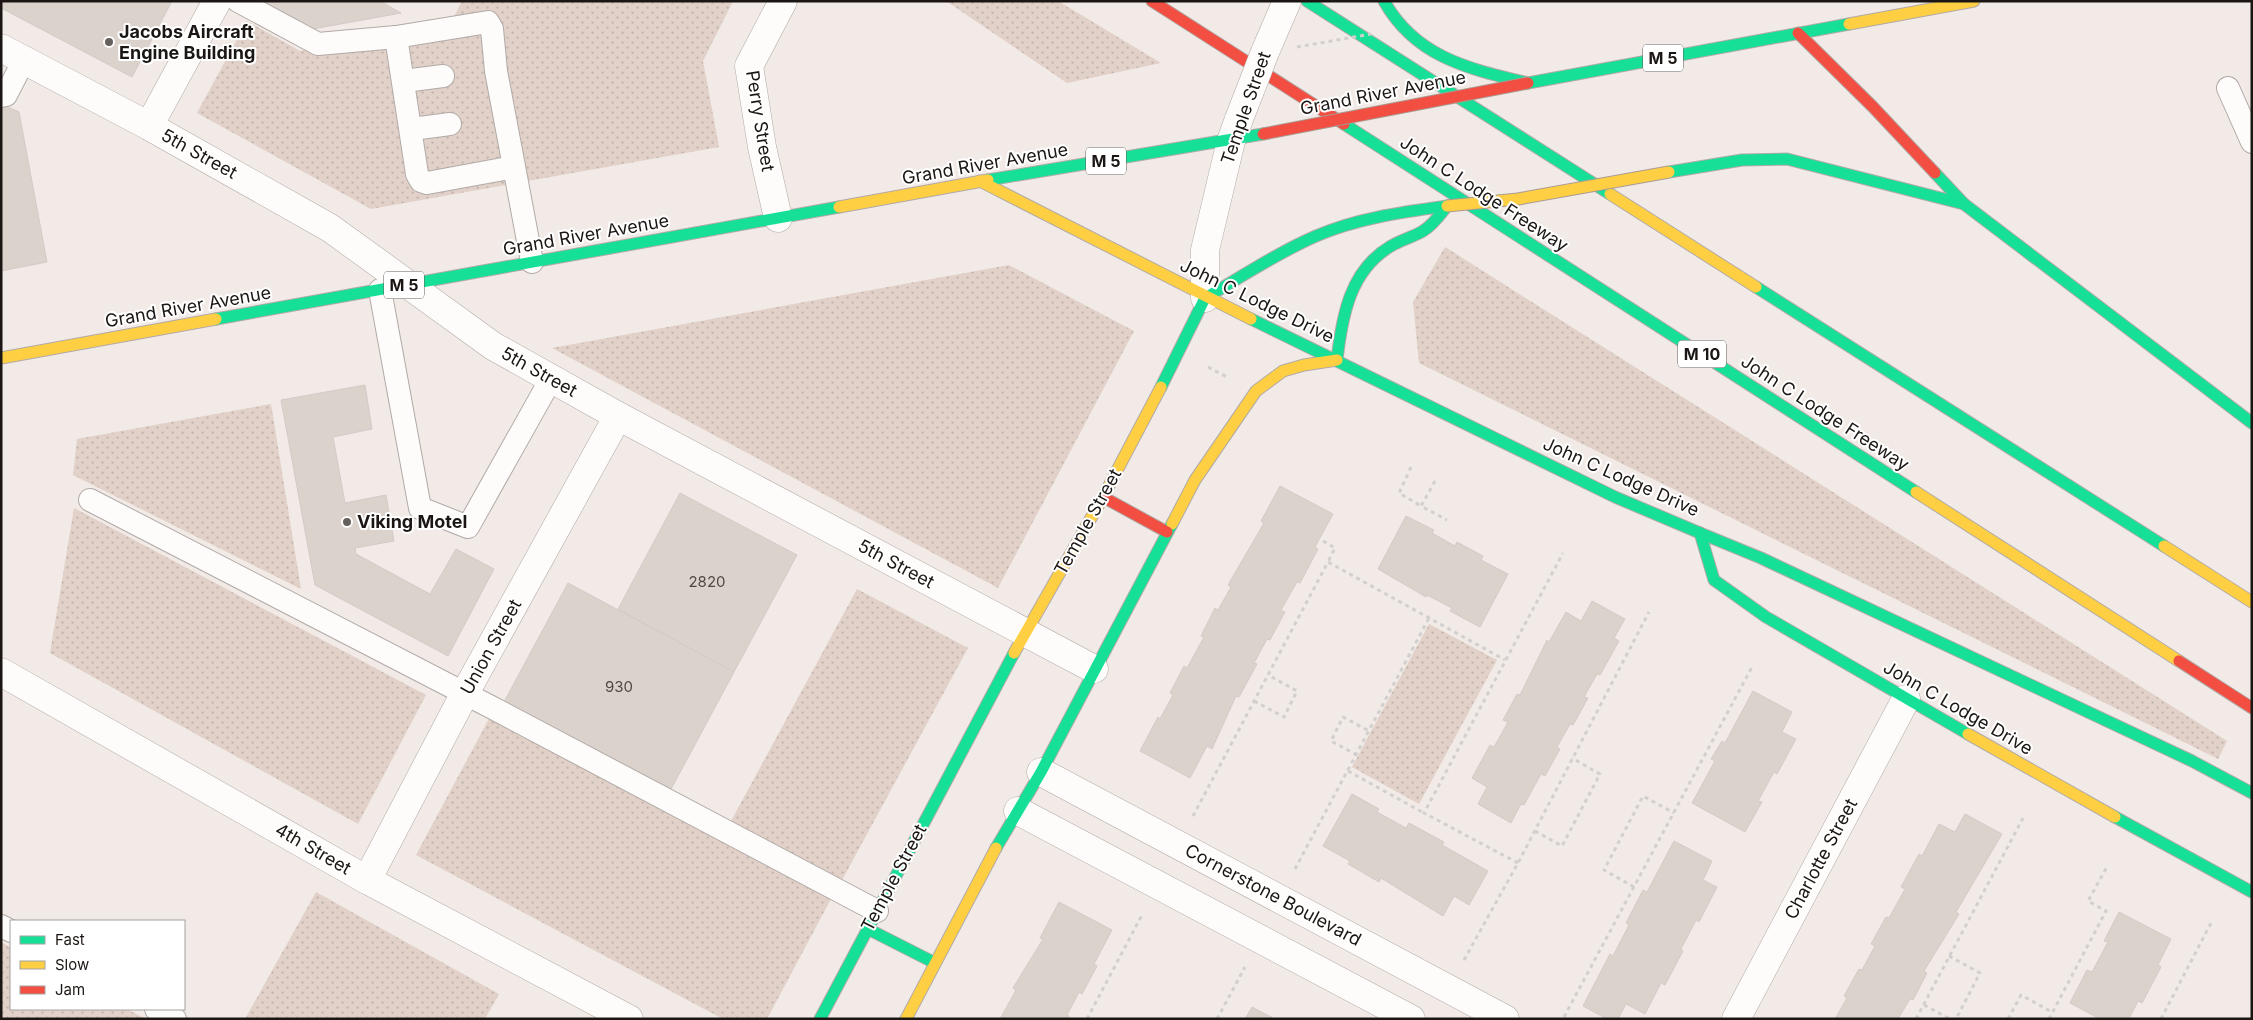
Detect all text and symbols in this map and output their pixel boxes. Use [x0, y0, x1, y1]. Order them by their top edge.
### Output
place label: Jacobs Aircraft Engine Building [119, 21, 255, 63]
marker: Jacobs Aircraft Engine Building [103, 36, 115, 48]
road number: M 5 [1643, 44, 1683, 72]
street label: Temple Street [1216, 48, 1275, 167]
street label: Grand River Avenue [1298, 66, 1468, 119]
street label: Perry Street [742, 69, 779, 173]
street label: 5th Street [158, 124, 241, 183]
street label: John C Lodge Freeway [1396, 131, 1572, 256]
street label: Grand River Avenue [900, 139, 1070, 188]
road number: M 5 [1086, 148, 1126, 175]
street label: Grand River Avenue [501, 210, 671, 259]
street label: John C Lodge Drive [1177, 254, 1338, 347]
road number: M 5 [384, 272, 424, 298]
street label: Grand River Avenue [103, 282, 273, 331]
road number: M 10 [1678, 340, 1726, 368]
street label: 5th Street [498, 342, 581, 401]
street label: John C Lodge Freeway [1737, 350, 1913, 475]
street label: John C Lodge Drive [1540, 433, 1703, 520]
street label: Temple Street [1050, 465, 1125, 579]
place label: Viking Motel [357, 511, 467, 532]
marker: Viking Motel [341, 516, 353, 528]
street label: 5th Street [855, 535, 938, 592]
house number: 2820 [688, 572, 726, 591]
street label: Union Street [456, 595, 525, 698]
street label: John C Lodge Drive [1880, 656, 2037, 759]
house number: 930 [605, 677, 633, 696]
street label: Charlotte Street [1780, 795, 1861, 923]
street label: 4th Street [272, 818, 355, 879]
street label: Temple Street [857, 821, 931, 935]
street label: Cornerstone Boulevard [1182, 839, 1365, 950]
legend [10, 920, 185, 1010]
text: Fast [55, 930, 85, 949]
text: Slow [55, 955, 89, 974]
text: Jam [55, 980, 85, 999]

